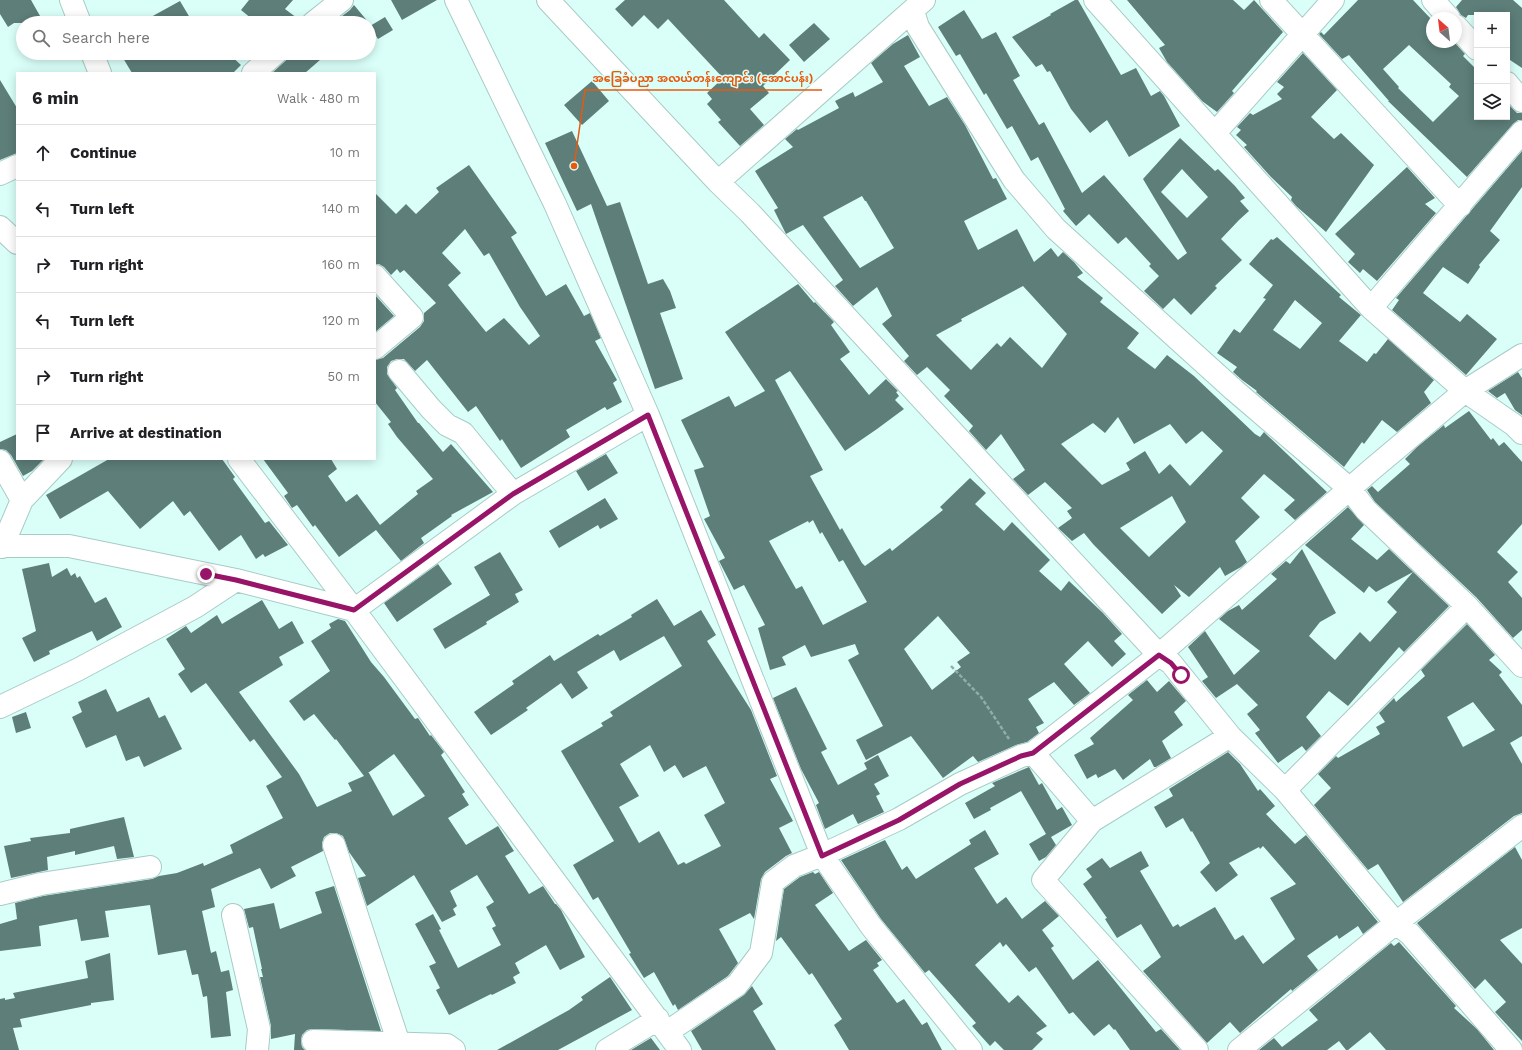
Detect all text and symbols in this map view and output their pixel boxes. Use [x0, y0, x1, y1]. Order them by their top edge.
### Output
north arrow [1426, 12, 1462, 48]
map controls [1474, 12, 1510, 120]
button: + [1474, 12, 1510, 48]
search box [16, 16, 376, 60]
icon: search [30, 27, 52, 49]
text: Search here [62, 29, 150, 47]
button: − [1474, 48, 1510, 84]
callout: အခြေခံပညာ အလယ်တန်းကျောင်း (အောင်ပန်း) [585, 67, 822, 90]
text: အခြေခံပညာ အလယ်တန်းကျောင်း (အောင်ပန်း) [593, 71, 813, 87]
button: layers [1474, 84, 1510, 120]
text: 6 min [32, 88, 79, 108]
text: Walk · 480 m [277, 91, 360, 106]
icon: ahead [32, 142, 54, 164]
text: Continue [70, 144, 137, 162]
text: 10 m [330, 145, 360, 160]
icon: left [32, 198, 54, 220]
text: Turn left [70, 200, 134, 218]
text: 140 m [322, 201, 360, 216]
icon: right [32, 254, 54, 276]
text: Turn right [70, 256, 143, 274]
text: 160 m [322, 257, 360, 272]
icon: left [32, 310, 54, 332]
text: Turn left [70, 312, 134, 330]
text: 120 m [322, 313, 360, 328]
icon: right [32, 366, 54, 388]
text: Turn right [70, 368, 143, 386]
text: 50 m [328, 369, 360, 384]
icon: arrive [32, 422, 54, 444]
text: Arrive at destination [70, 424, 222, 442]
route end [197, 565, 215, 583]
route start [1172, 666, 1190, 684]

